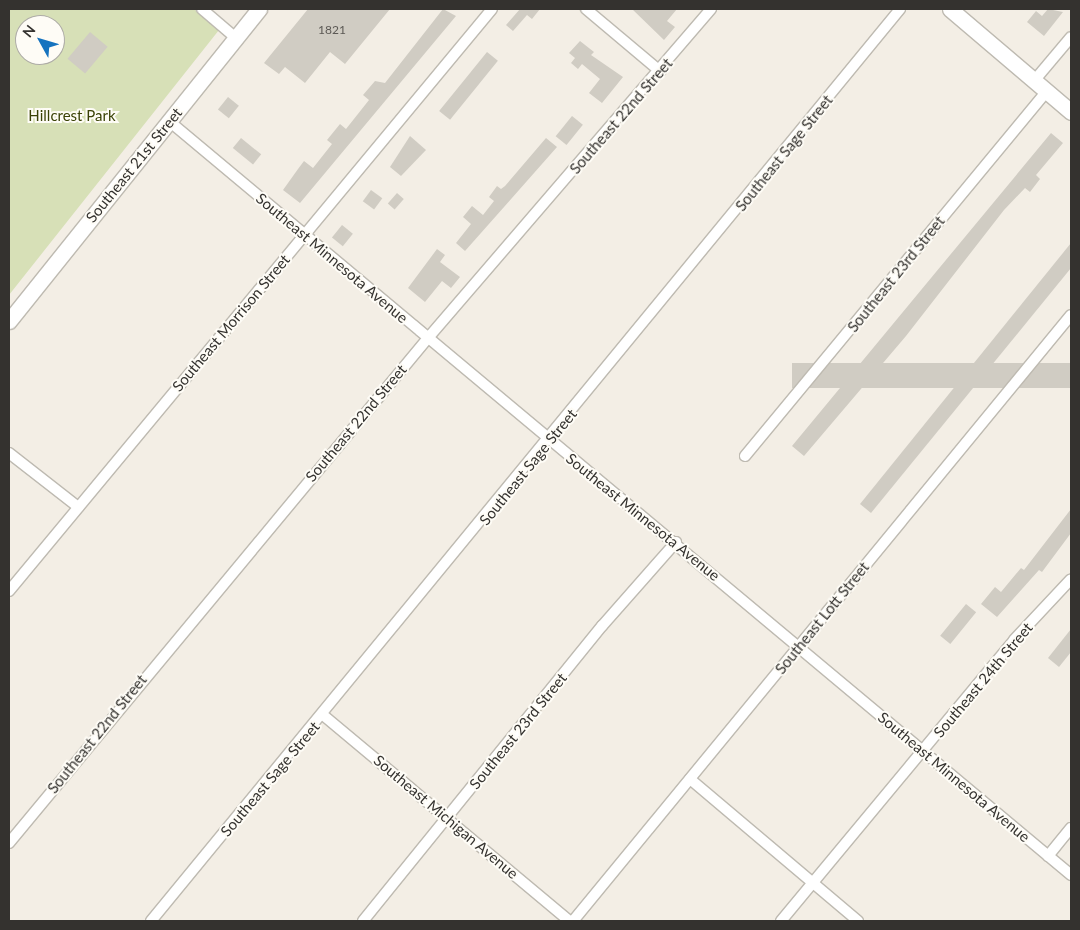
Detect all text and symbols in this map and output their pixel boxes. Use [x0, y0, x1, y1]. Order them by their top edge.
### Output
north arrow [15, 15, 65, 65]
text: N [19, 21, 39, 40]
house number: 1821 [318, 23, 346, 37]
street label: Southeast 22nd Street [566, 55, 676, 177]
street label: Southeast Sage Street [732, 91, 836, 215]
street label: Southeast 21st Street [82, 104, 186, 226]
park label: Hillcrest Park [28, 107, 116, 125]
street label: Southeast Minnesota Avenue [252, 189, 412, 327]
street label: Southeast 23rd Street [844, 212, 948, 336]
street label: Southeast Morrison Street [168, 251, 294, 395]
street label: Southeast 22nd Street [302, 361, 410, 485]
street label: Southeast Sage Street [476, 405, 580, 529]
street label: Southeast Minnesota Avenue [562, 449, 724, 585]
street label: Southeast Lott Street [771, 558, 873, 678]
street label: Southeast 24th Street [930, 619, 1036, 741]
street label: Southeast 23rd Street [466, 669, 570, 793]
street label: Southeast 22nd Street [44, 671, 150, 797]
street label: Southeast Minnesota Avenue [874, 708, 1034, 846]
street label: Southeast Sage Street [217, 718, 323, 840]
street label: Southeast Michigan Avenue [370, 751, 522, 883]

